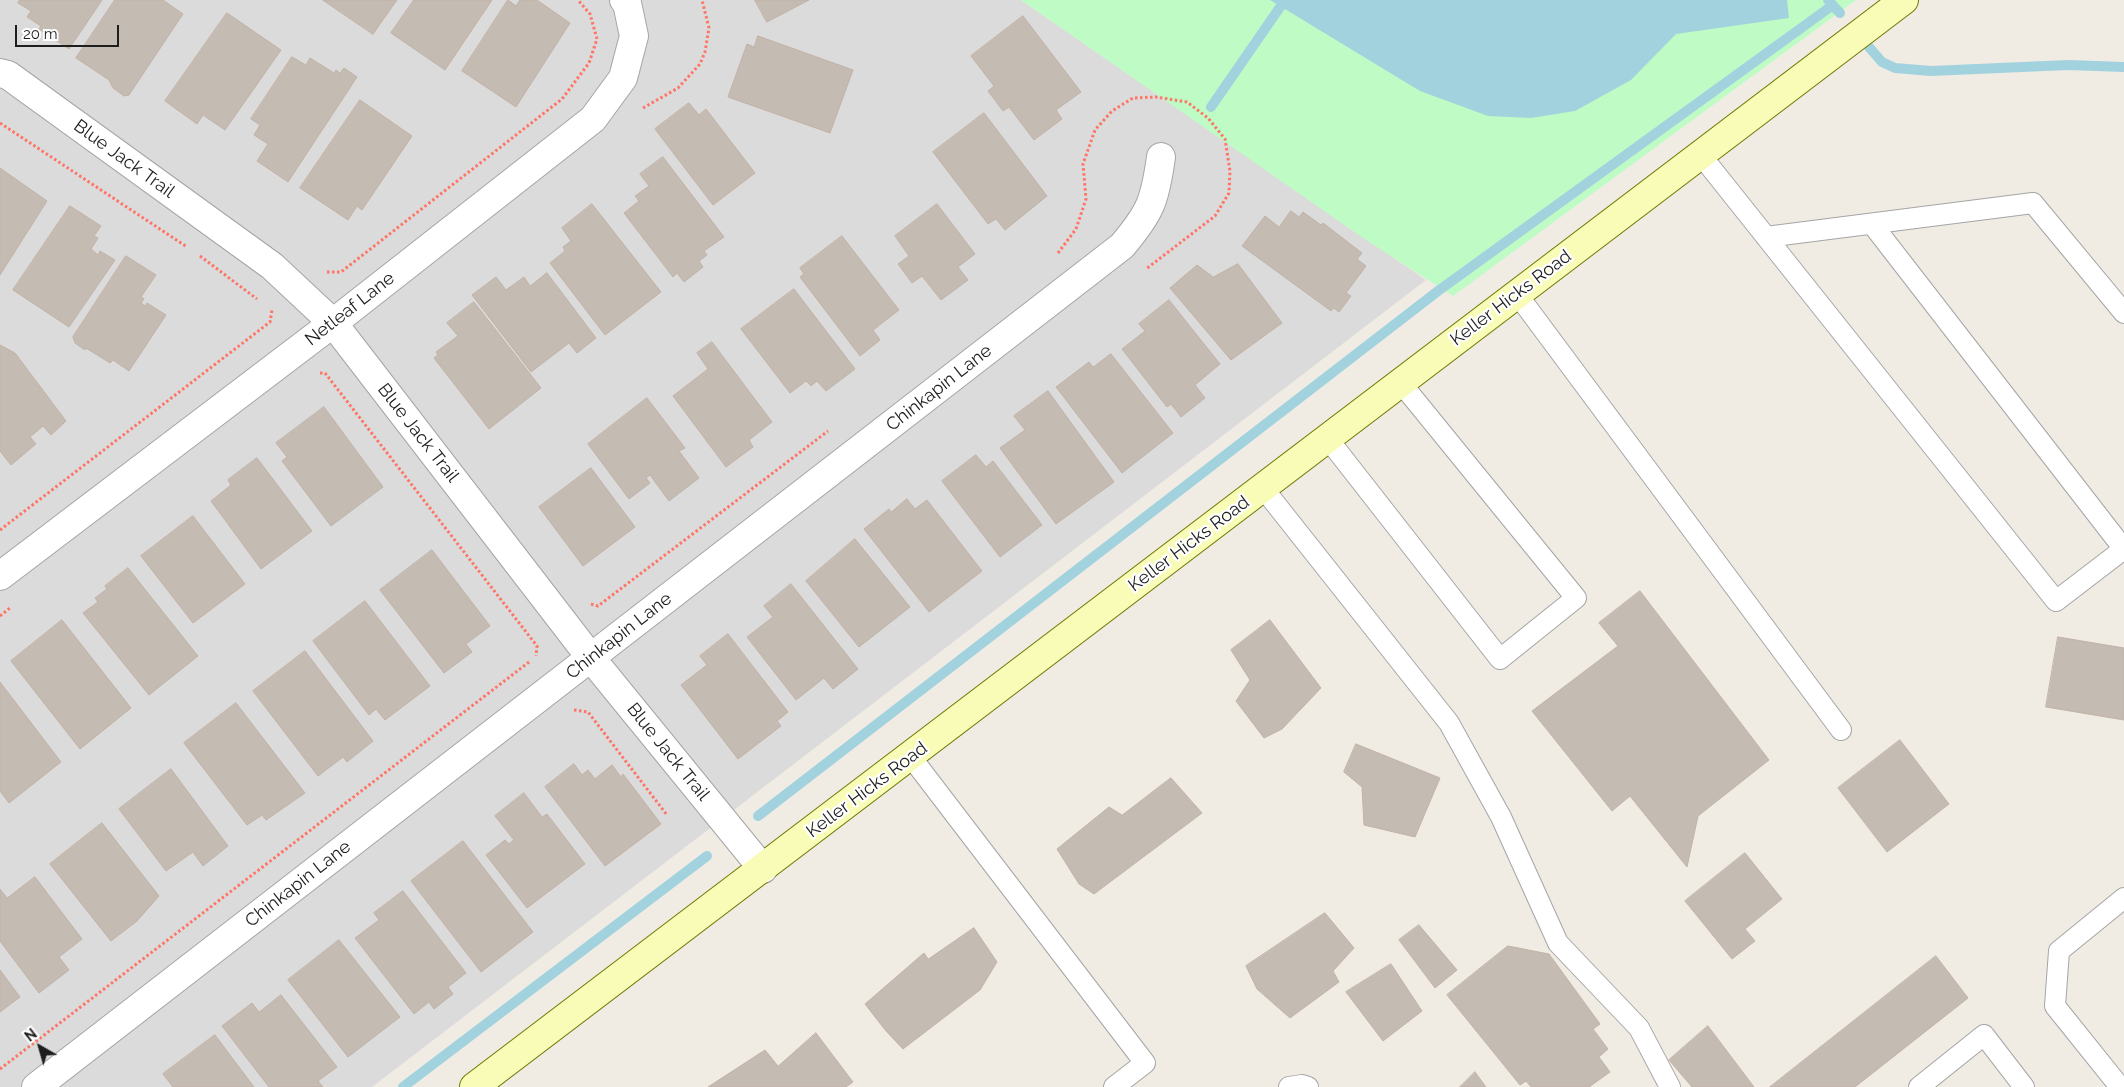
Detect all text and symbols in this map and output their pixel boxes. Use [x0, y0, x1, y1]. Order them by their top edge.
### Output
scale bar [18, 15, 121, 47]
text: 20 m [23, 25, 58, 43]
street label: Blue Jack Trail [69, 115, 179, 203]
street label: Keller Hicks Road [1446, 245, 1576, 351]
street label: Netleaf Lane [301, 267, 399, 351]
street label: Chinkapin Lane [882, 340, 996, 436]
street label: Blue Jack Trail [373, 379, 463, 487]
street label: Keller Hicks Road [1124, 491, 1254, 597]
street label: Chinkapin Lane [562, 588, 676, 684]
street label: Blue Jack Trail [622, 699, 714, 805]
street label: Keller Hicks Road [802, 737, 932, 843]
street label: Chinkapin Lane [241, 836, 355, 932]
north arrow [15, 1022, 65, 1072]
text: N [22, 1026, 40, 1045]

